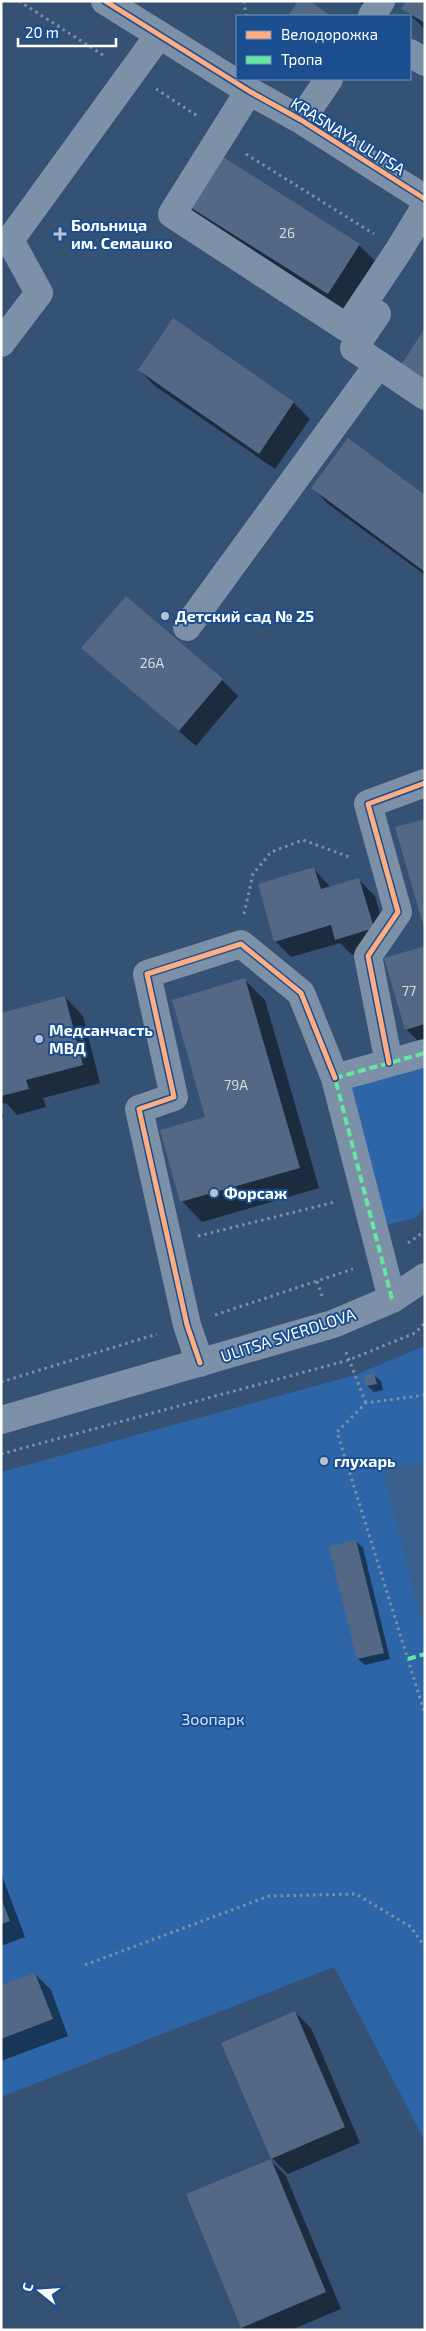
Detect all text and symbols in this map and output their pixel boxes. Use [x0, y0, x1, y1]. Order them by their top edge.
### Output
scale bar [18, 15, 115, 47]
legend [236, 15, 411, 80]
text: 20 m [25, 23, 59, 41]
text: Велодорожка [281, 25, 378, 43]
text: Тропа [281, 50, 323, 68]
street label: KRASNAYA ULITSA [288, 93, 409, 178]
place label: Больница им. Семашко [71, 215, 173, 252]
house number: 26 [279, 224, 295, 241]
marker: Больница им. Семашко [53, 227, 67, 241]
place label: Детский сад № 25 [175, 606, 314, 625]
marker: Детский сад № 25 [159, 610, 171, 622]
house number: 26А [140, 654, 165, 671]
house number: 77 [402, 982, 416, 999]
place label: Медсанчасть МВД [49, 1020, 153, 1057]
marker: Медсанчасть МВД [33, 1033, 45, 1045]
house number: 79А [224, 1076, 248, 1093]
place label: Форсаж [224, 1183, 287, 1202]
marker: Форсаж [208, 1187, 220, 1199]
street label: ULITSA SVERDLOVA [218, 1304, 358, 1365]
place label: глухарь [334, 1451, 396, 1470]
marker: глухарь [318, 1455, 330, 1467]
park label: Зоопарк [181, 1709, 245, 1728]
north arrow [15, 2266, 65, 2316]
text: С [18, 2281, 36, 2293]

